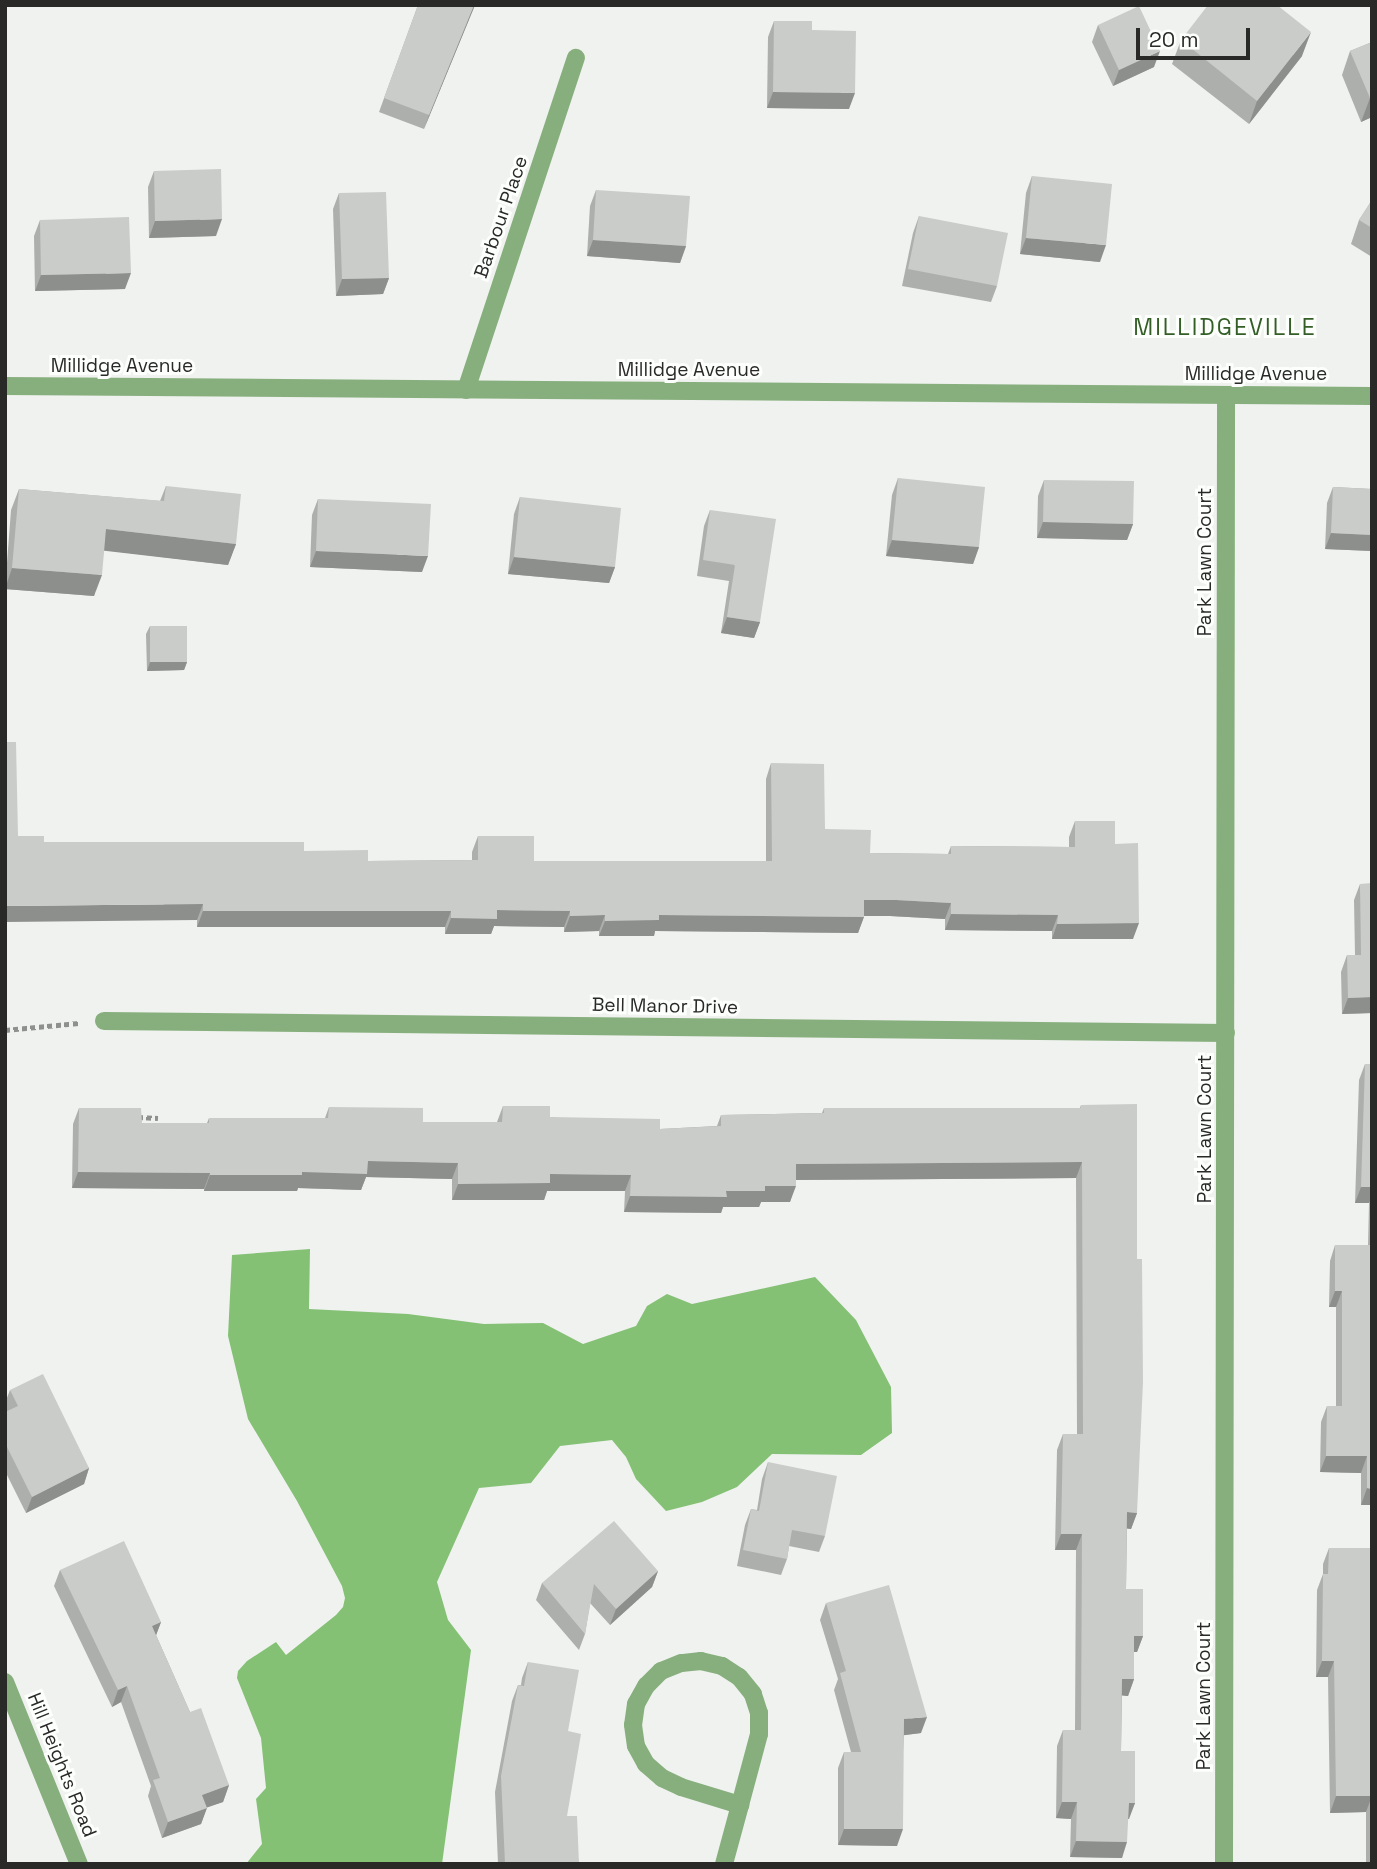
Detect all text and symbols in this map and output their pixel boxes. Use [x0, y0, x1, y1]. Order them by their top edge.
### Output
scale bar [1139, 14, 1253, 58]
text: 20 m [1149, 26, 1199, 53]
street label: Barbour Place [469, 153, 533, 281]
district label: MILLIDGEVILLE [1135, 313, 1315, 341]
street label: Millidge Avenue [51, 355, 193, 377]
street label: Millidge Avenue [618, 359, 760, 381]
street label: Millidge Avenue [1185, 363, 1327, 385]
street label: Park Lawn Court [1194, 488, 1216, 636]
street label: Bell Manor Drive [592, 993, 738, 1019]
street label: Park Lawn Court [1194, 1055, 1216, 1203]
street label: Park Lawn Court [1193, 1622, 1215, 1770]
street label: Hill Heights Road [23, 1690, 101, 1840]

